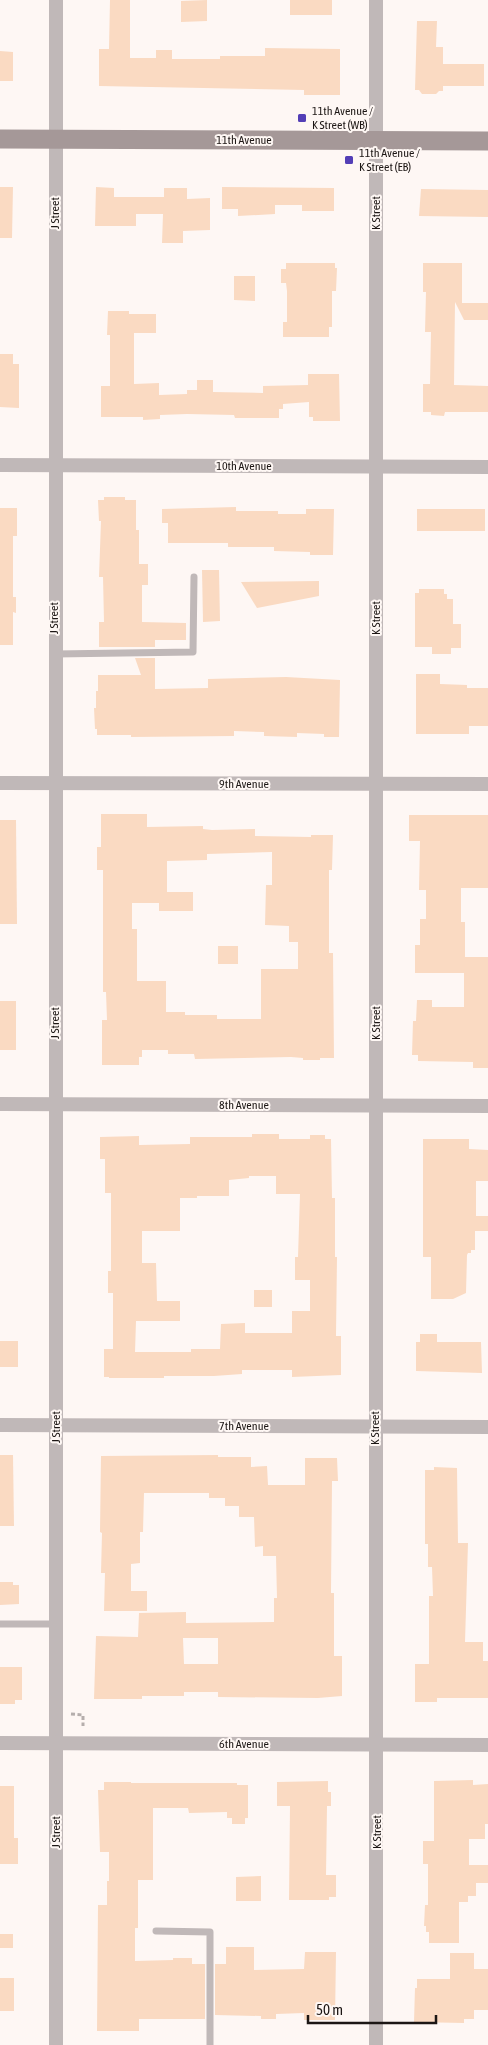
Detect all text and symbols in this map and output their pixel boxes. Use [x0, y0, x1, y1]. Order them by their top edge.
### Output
place label: 11th Avenue / K Street (WB) [312, 104, 373, 132]
marker: 11th Avenue / K Street (WB) [296, 112, 308, 124]
street label: 11th Avenue [216, 133, 272, 147]
place label: 11th Avenue / K Street (EB) [359, 146, 420, 174]
marker: 11th Avenue / K Street (EB) [343, 154, 355, 166]
street label: K Street [369, 196, 383, 230]
street label: J Street [48, 197, 62, 229]
street label: 10th Avenue [216, 459, 272, 473]
street label: K Street [369, 601, 383, 635]
street label: J Street [47, 602, 61, 634]
street label: 9th Avenue [219, 777, 269, 791]
street label: K Street [369, 1006, 383, 1040]
street label: J Street [48, 1007, 62, 1039]
street label: 8th Avenue [219, 1098, 269, 1112]
street label: J Street [49, 1411, 63, 1443]
street label: K Street [368, 1411, 382, 1445]
street label: 7th Avenue [219, 1419, 269, 1433]
street label: 6th Avenue [219, 1737, 269, 1751]
street label: K Street [370, 1815, 384, 1849]
street label: J Street [49, 1816, 63, 1848]
scale bar [308, 1992, 436, 2024]
text: 50 m [316, 2001, 343, 2018]

